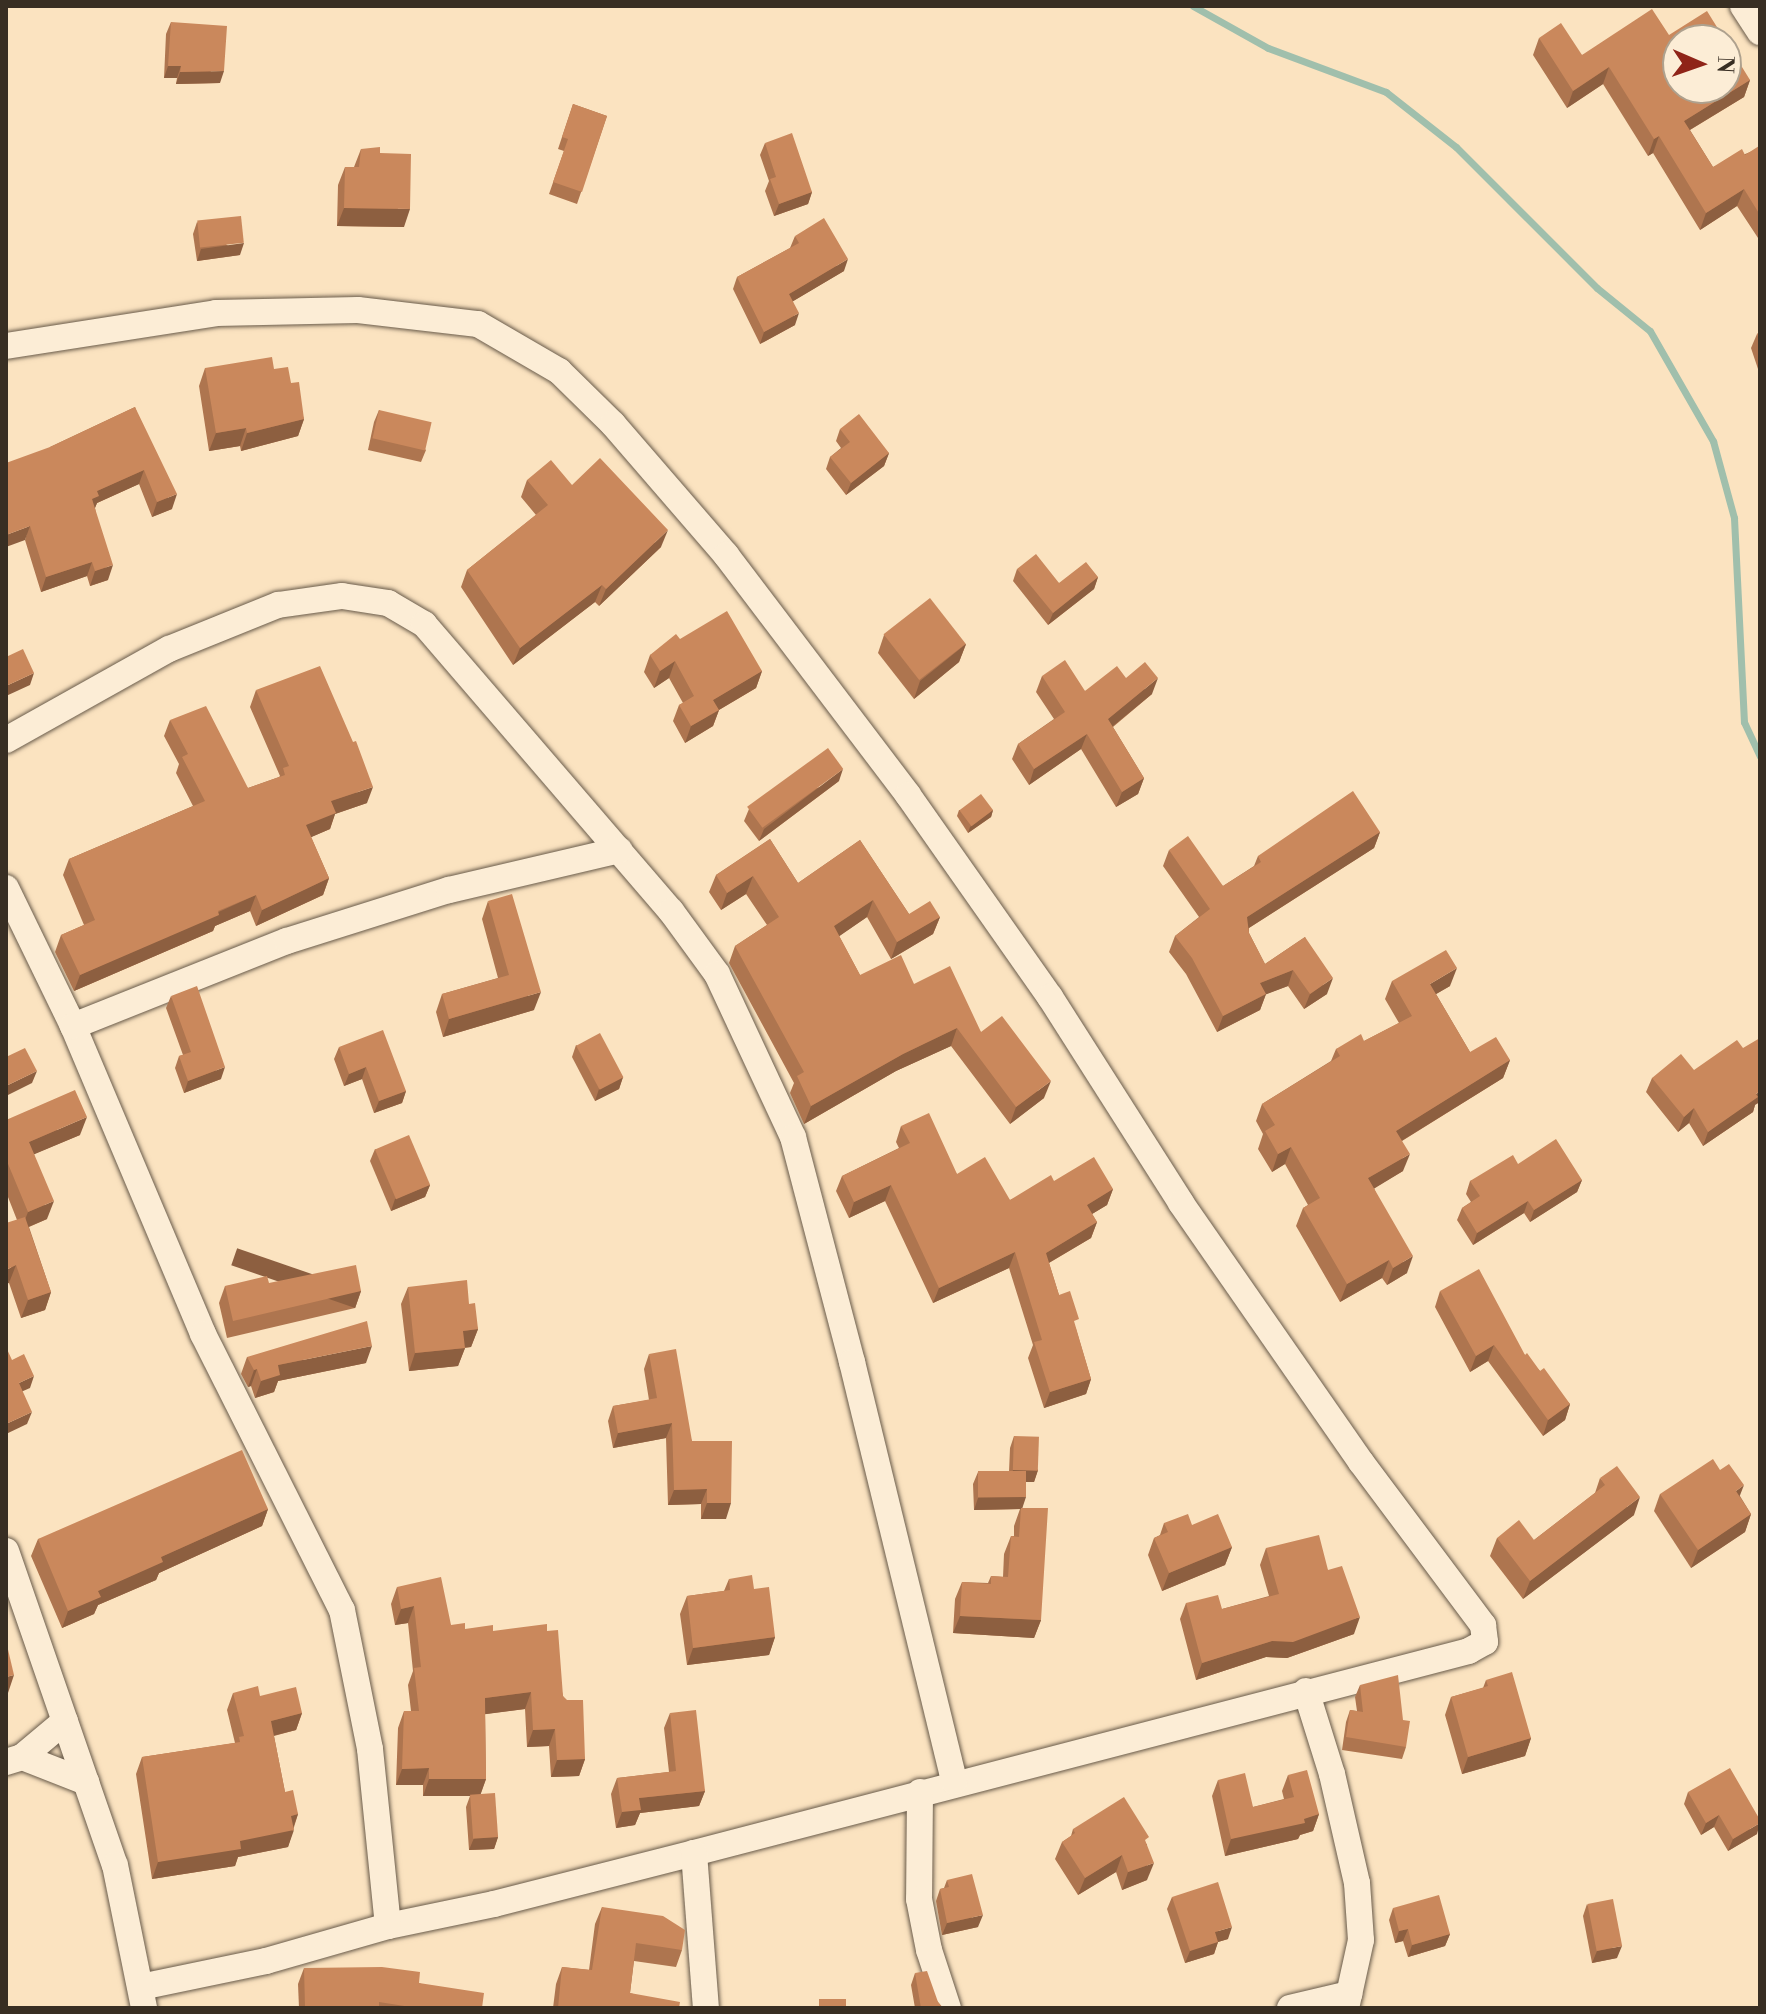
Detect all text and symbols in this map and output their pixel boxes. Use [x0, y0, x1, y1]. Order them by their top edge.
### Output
north arrow [1662, 24, 1742, 104]
text: N [1711, 56, 1738, 74]

